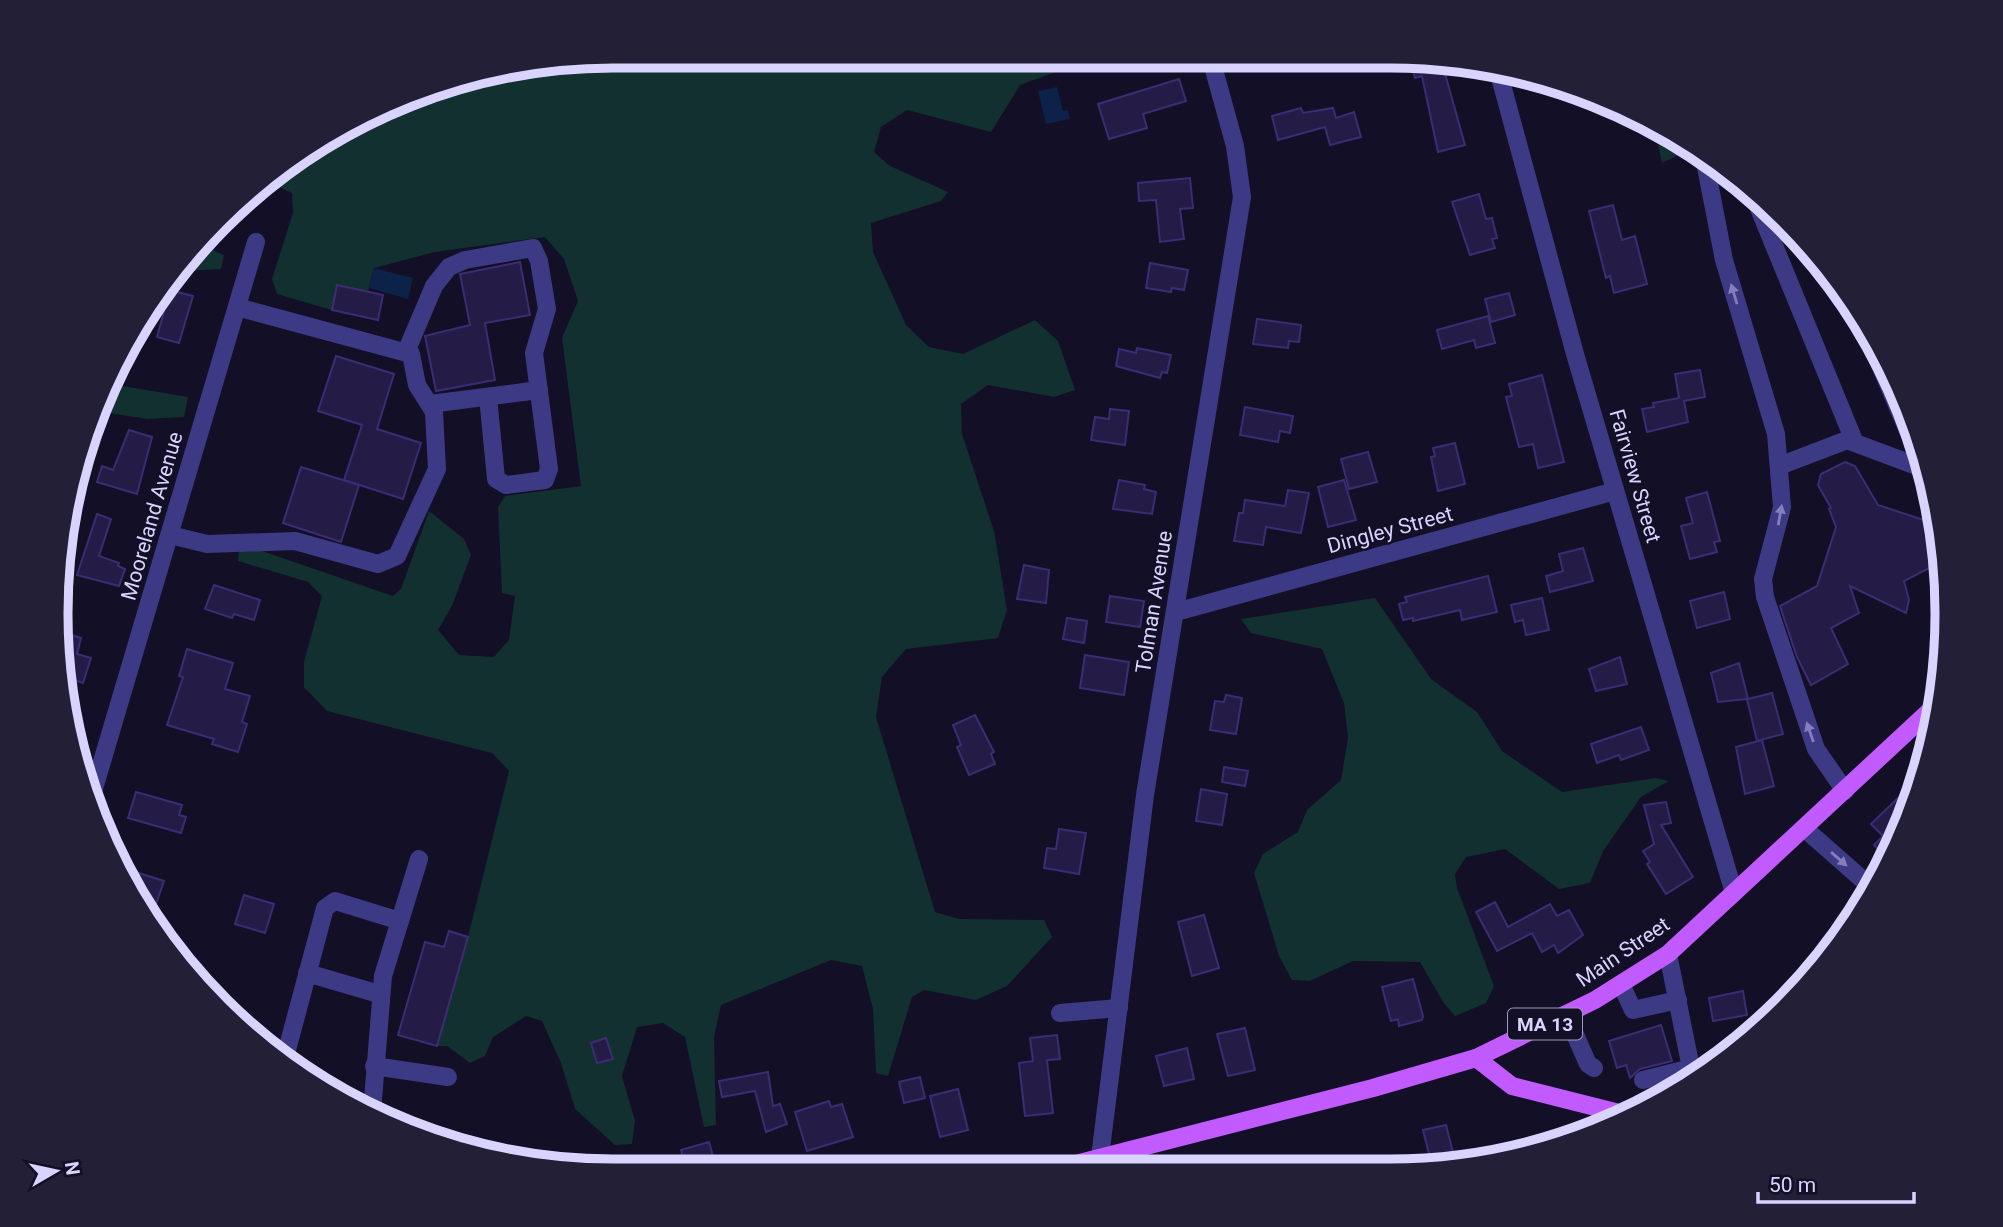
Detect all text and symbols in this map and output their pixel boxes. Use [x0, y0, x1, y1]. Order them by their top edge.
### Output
one-way arrow [1729, 283, 1739, 304]
street label: Fairview Street [1604, 406, 1666, 546]
street label: Mooreland Avenue [116, 429, 188, 603]
street label: Dingley Street [1325, 502, 1455, 558]
one-way arrow [1775, 504, 1786, 526]
street label: Tolman Avenue [1131, 529, 1177, 675]
one-way arrow [1804, 722, 1815, 743]
one-way arrow [1830, 850, 1847, 866]
street label: Main Street [1572, 912, 1674, 992]
road number: MA 13 [1508, 1008, 1582, 1040]
north arrow [21, 1136, 91, 1206]
text: N [60, 1160, 85, 1177]
scale bar [1758, 1160, 1914, 1204]
text: 50 m [1769, 1173, 1816, 1197]

